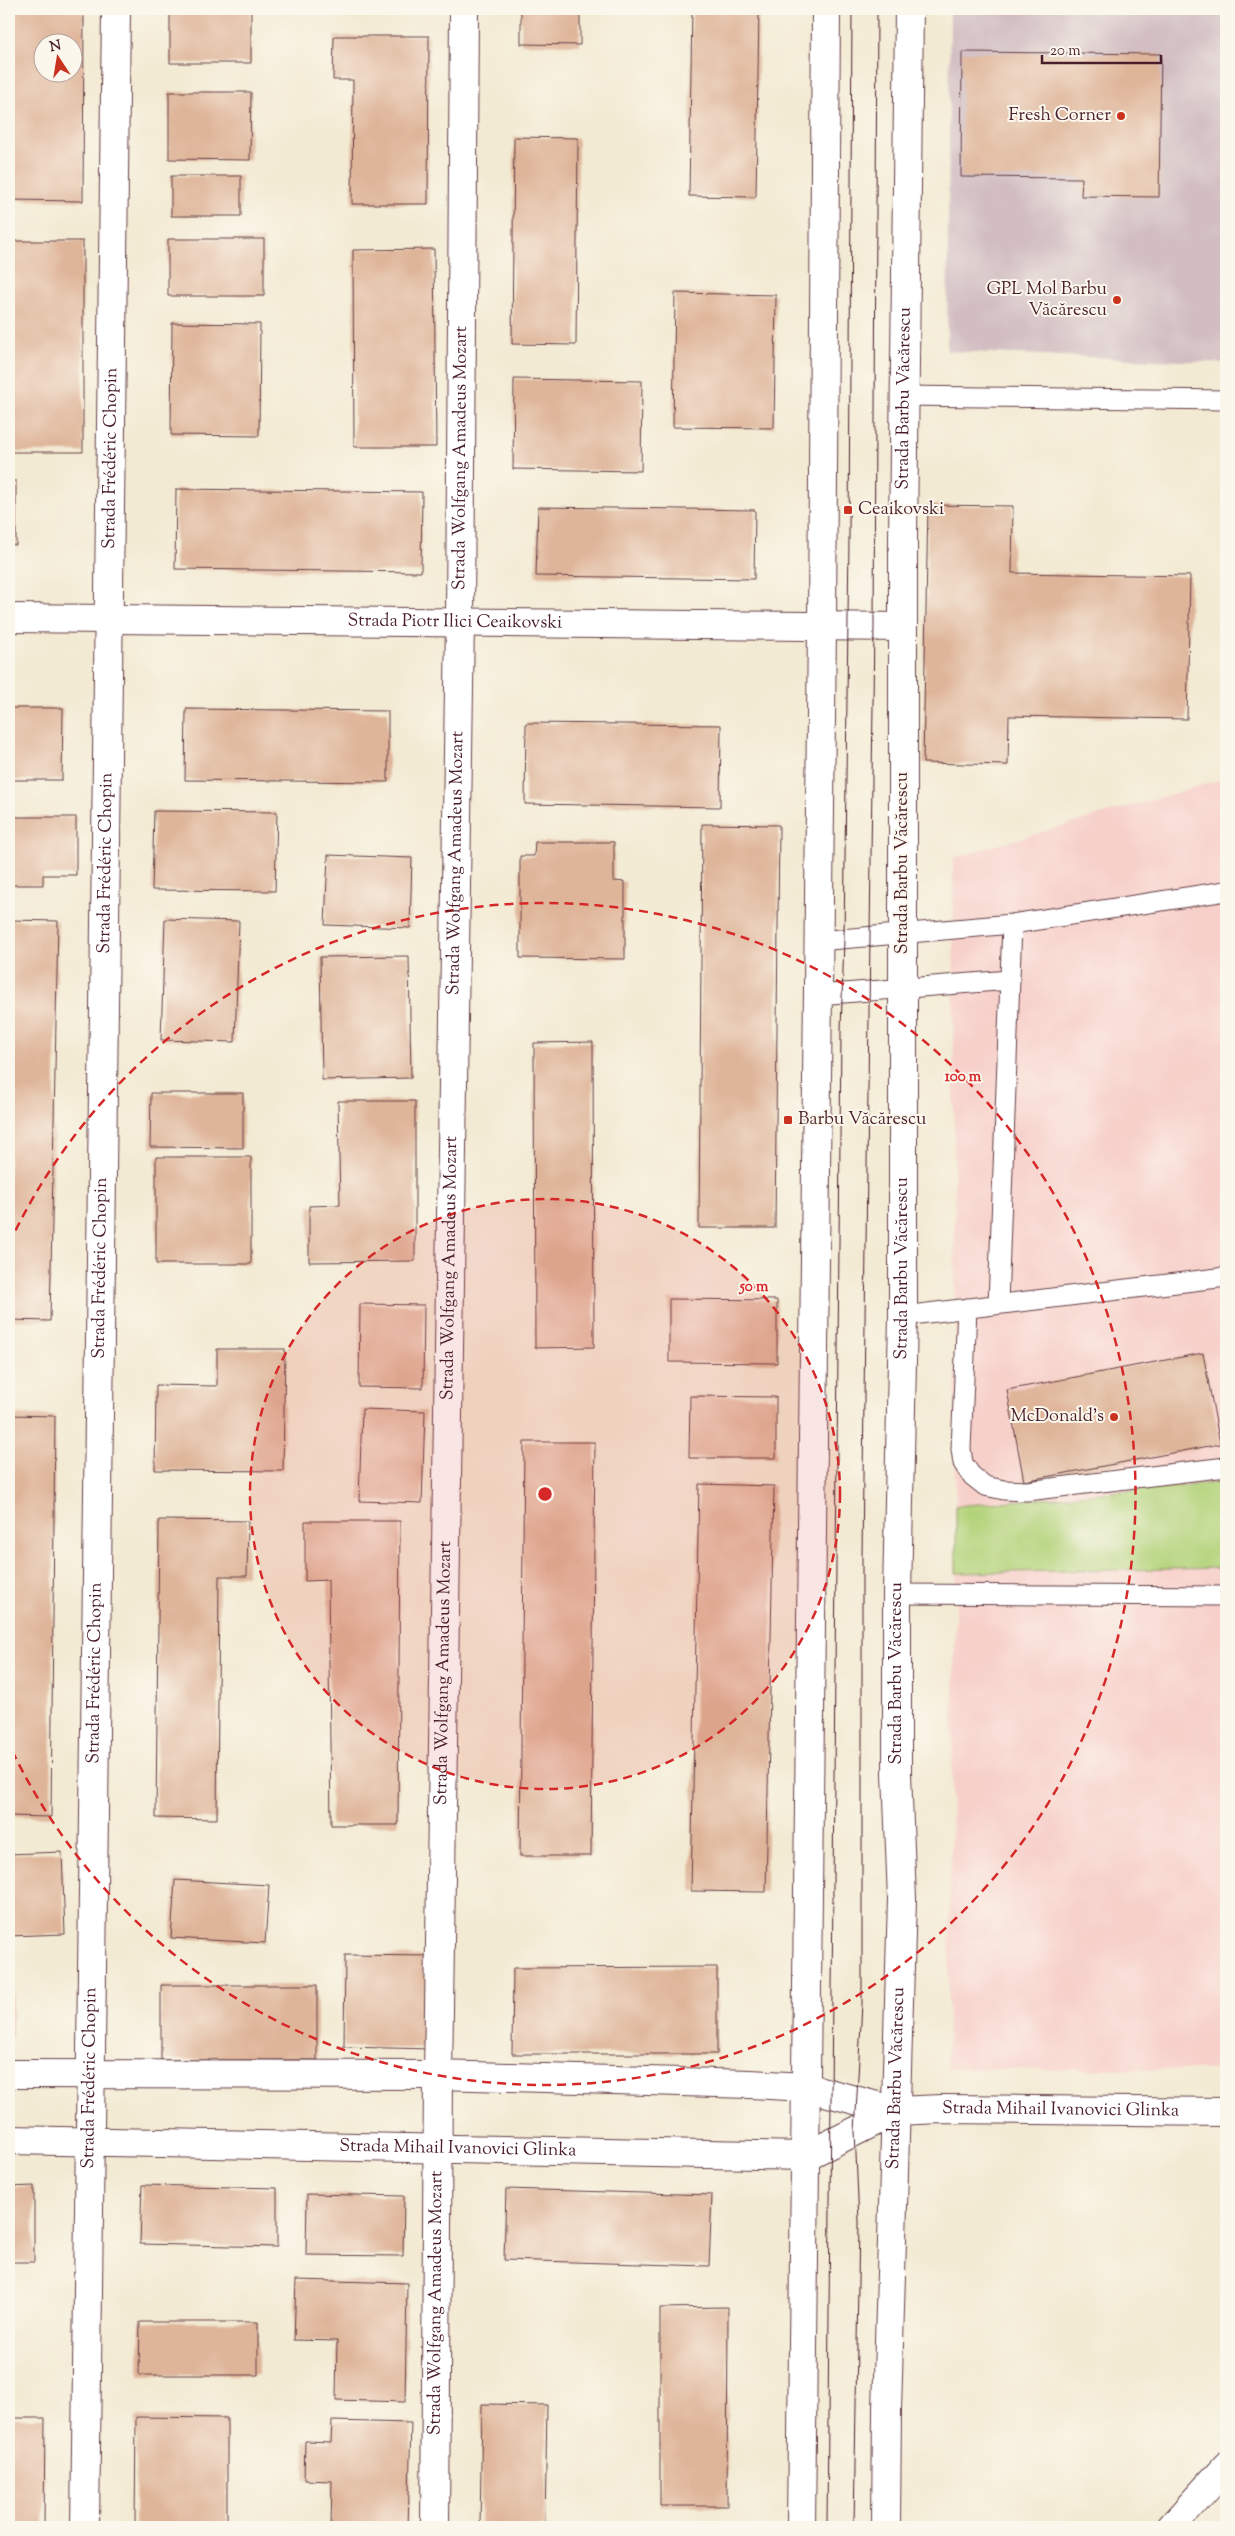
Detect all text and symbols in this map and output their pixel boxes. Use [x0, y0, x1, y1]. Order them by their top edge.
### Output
north arrow [32, 32, 82, 82]
scale bar [1042, 32, 1161, 64]
text: N [48, 36, 63, 58]
text: 20 m [1050, 41, 1081, 62]
place label: Fresh Corner [1008, 103, 1111, 129]
marker: Fresh Corner [1115, 110, 1127, 122]
place label: GPL Mol Barbu Văcărescu [986, 277, 1107, 324]
marker: GPL Mol Barbu Văcărescu [1111, 294, 1123, 306]
street label: Strada Barbu Văcărescu [891, 307, 919, 490]
street label: Strada Wolfgang Amadeus Mozart [447, 326, 475, 590]
street label: Strada Frédéric Chopin [97, 367, 125, 549]
place label: Ceaikovski [858, 497, 944, 523]
marker: Ceaikovski [842, 504, 854, 516]
street label: Strada Piotr Ilici Ceaikovski [348, 608, 562, 637]
street label: Strada Wolfgang Amadeus Mozart [441, 731, 471, 995]
street label: Strada Frédéric Chopin [92, 772, 120, 954]
street label: Strada Barbu Văcărescu [890, 772, 916, 954]
text: 100 m [945, 1067, 982, 1088]
place label: Barbu Văcărescu [798, 1107, 926, 1133]
marker: Barbu Văcărescu [782, 1114, 794, 1126]
street label: Strada Wolfgang Amadeus Mozart [435, 1136, 465, 1400]
street label: Strada Frédéric Chopin [87, 1177, 115, 1359]
street label: Strada Barbu Văcărescu [889, 1177, 916, 1360]
text: 50 m [739, 1277, 769, 1298]
place label: McDonald's [1010, 1404, 1104, 1430]
marker: McDonald's [1108, 1411, 1120, 1423]
centre of rings [536, 1485, 554, 1503]
street label: Strada Wolfgang Amadeus Mozart [429, 1541, 459, 1805]
street label: Strada Frédéric Chopin [81, 1582, 110, 1764]
street label: Strada Barbu Văcărescu [884, 1582, 910, 1765]
street label: Strada Frédéric Chopin [76, 1987, 104, 2169]
street label: Strada Barbu Văcărescu [881, 1987, 912, 2170]
street label: Strada Mihail Ivanovici Glinka [942, 2096, 1179, 2125]
street label: Strada Mihail Ivanovici Glinka [339, 2134, 577, 2164]
street label: Strada Wolfgang Amadeus Mozart [423, 2171, 450, 2435]

